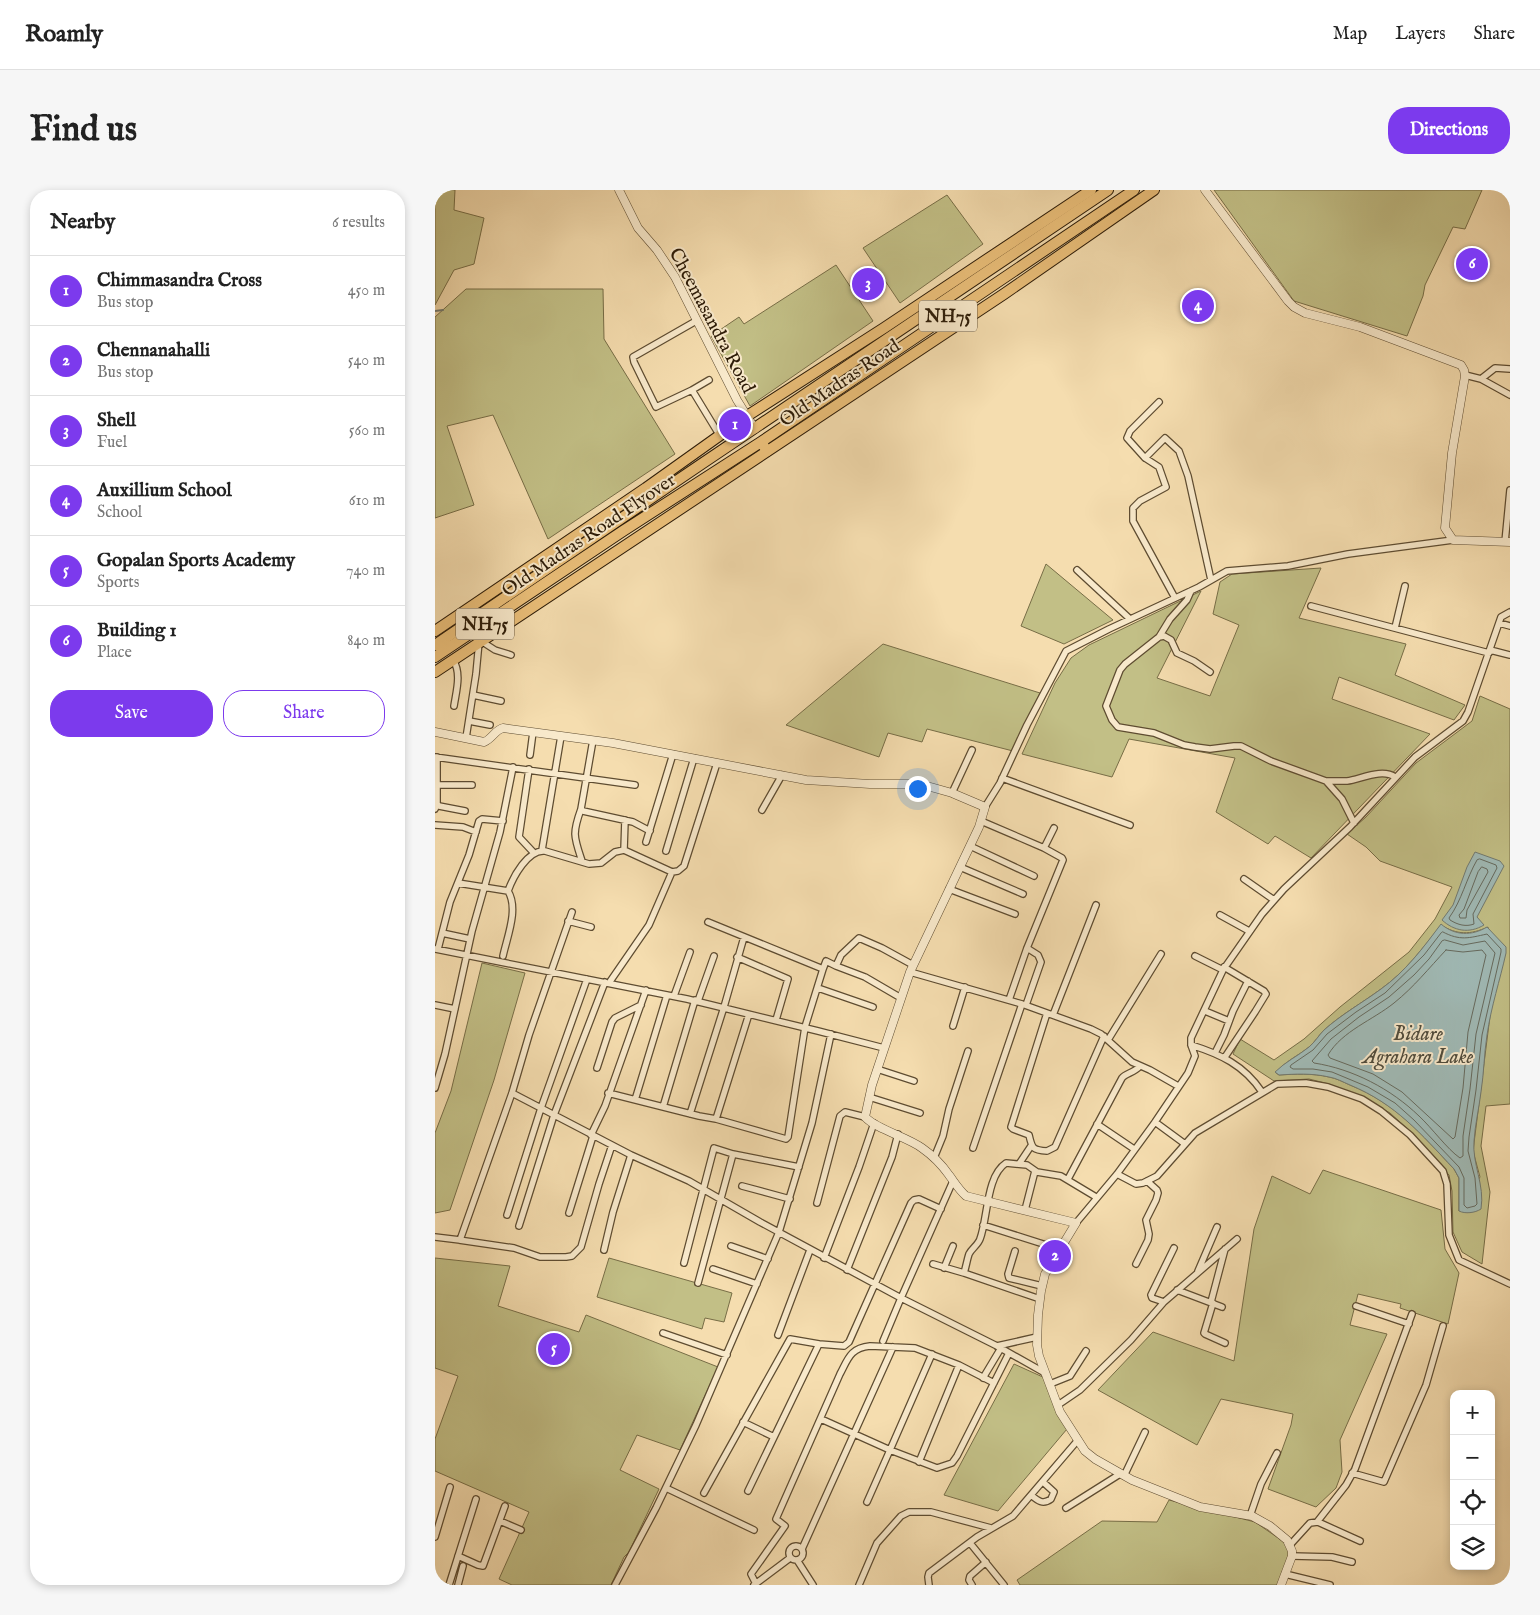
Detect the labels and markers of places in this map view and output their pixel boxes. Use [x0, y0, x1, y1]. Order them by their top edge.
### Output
pin: 6 [1456, 245, 1488, 283]
pin: 3 [852, 265, 884, 303]
pin: 4 [1182, 287, 1214, 325]
pin: 1 [719, 406, 751, 444]
pin: 2 [1039, 1237, 1071, 1275]
pin: 5 [538, 1330, 570, 1368]

